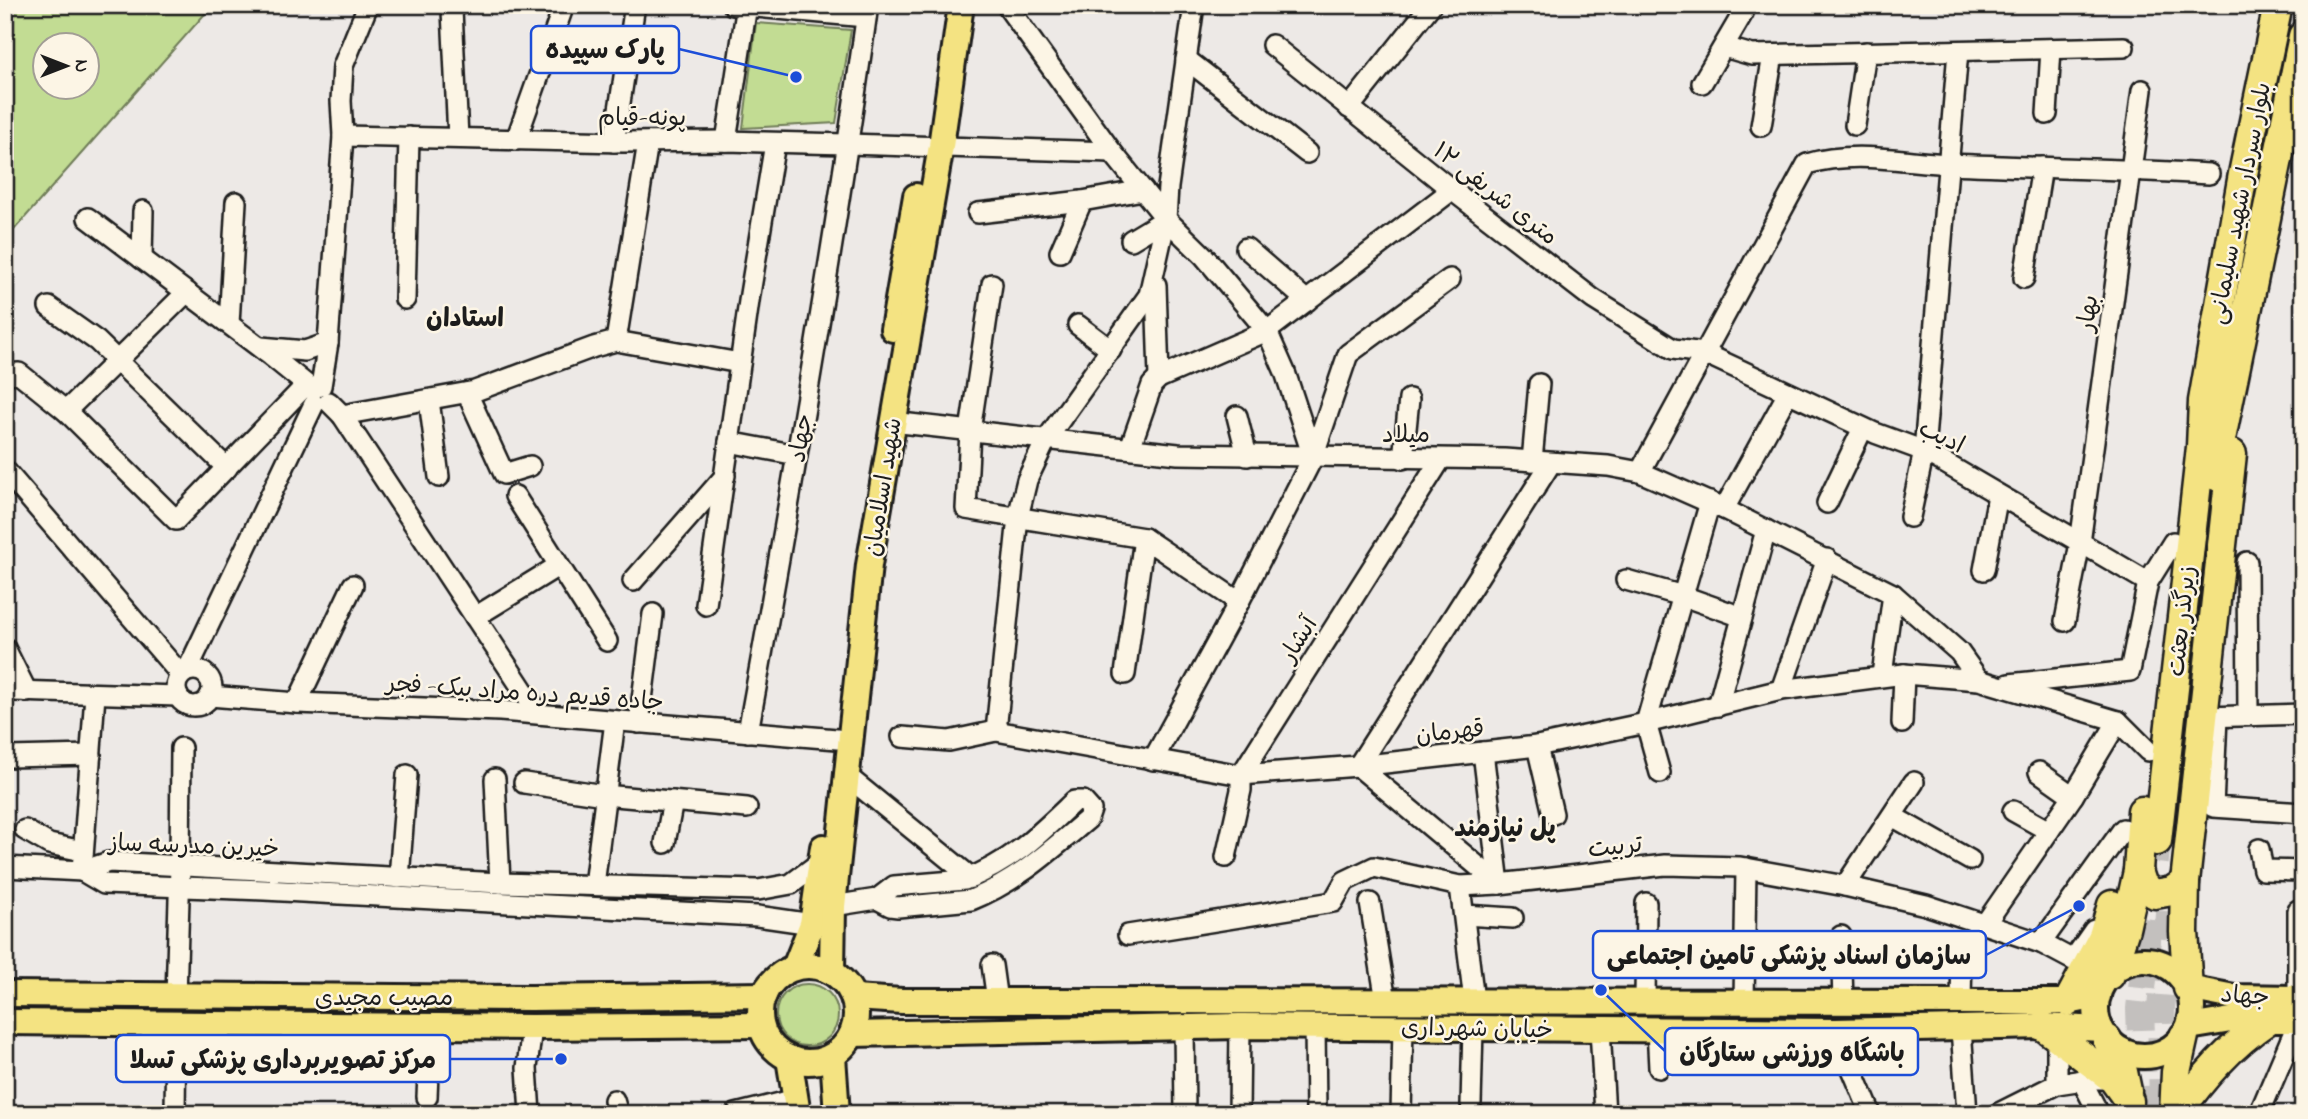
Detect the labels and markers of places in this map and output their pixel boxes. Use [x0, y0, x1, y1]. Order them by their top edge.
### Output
callout: پارک سپیده [531, 26, 679, 73]
callout: سازمان اسناد پزشکی تامین اجتماعی [1593, 931, 1986, 978]
callout: باشگاه ورزشی ستارگان [1665, 1028, 1918, 1075]
callout: مرکز تصویربرداری پزشکی تسلا [116, 1035, 450, 1082]

